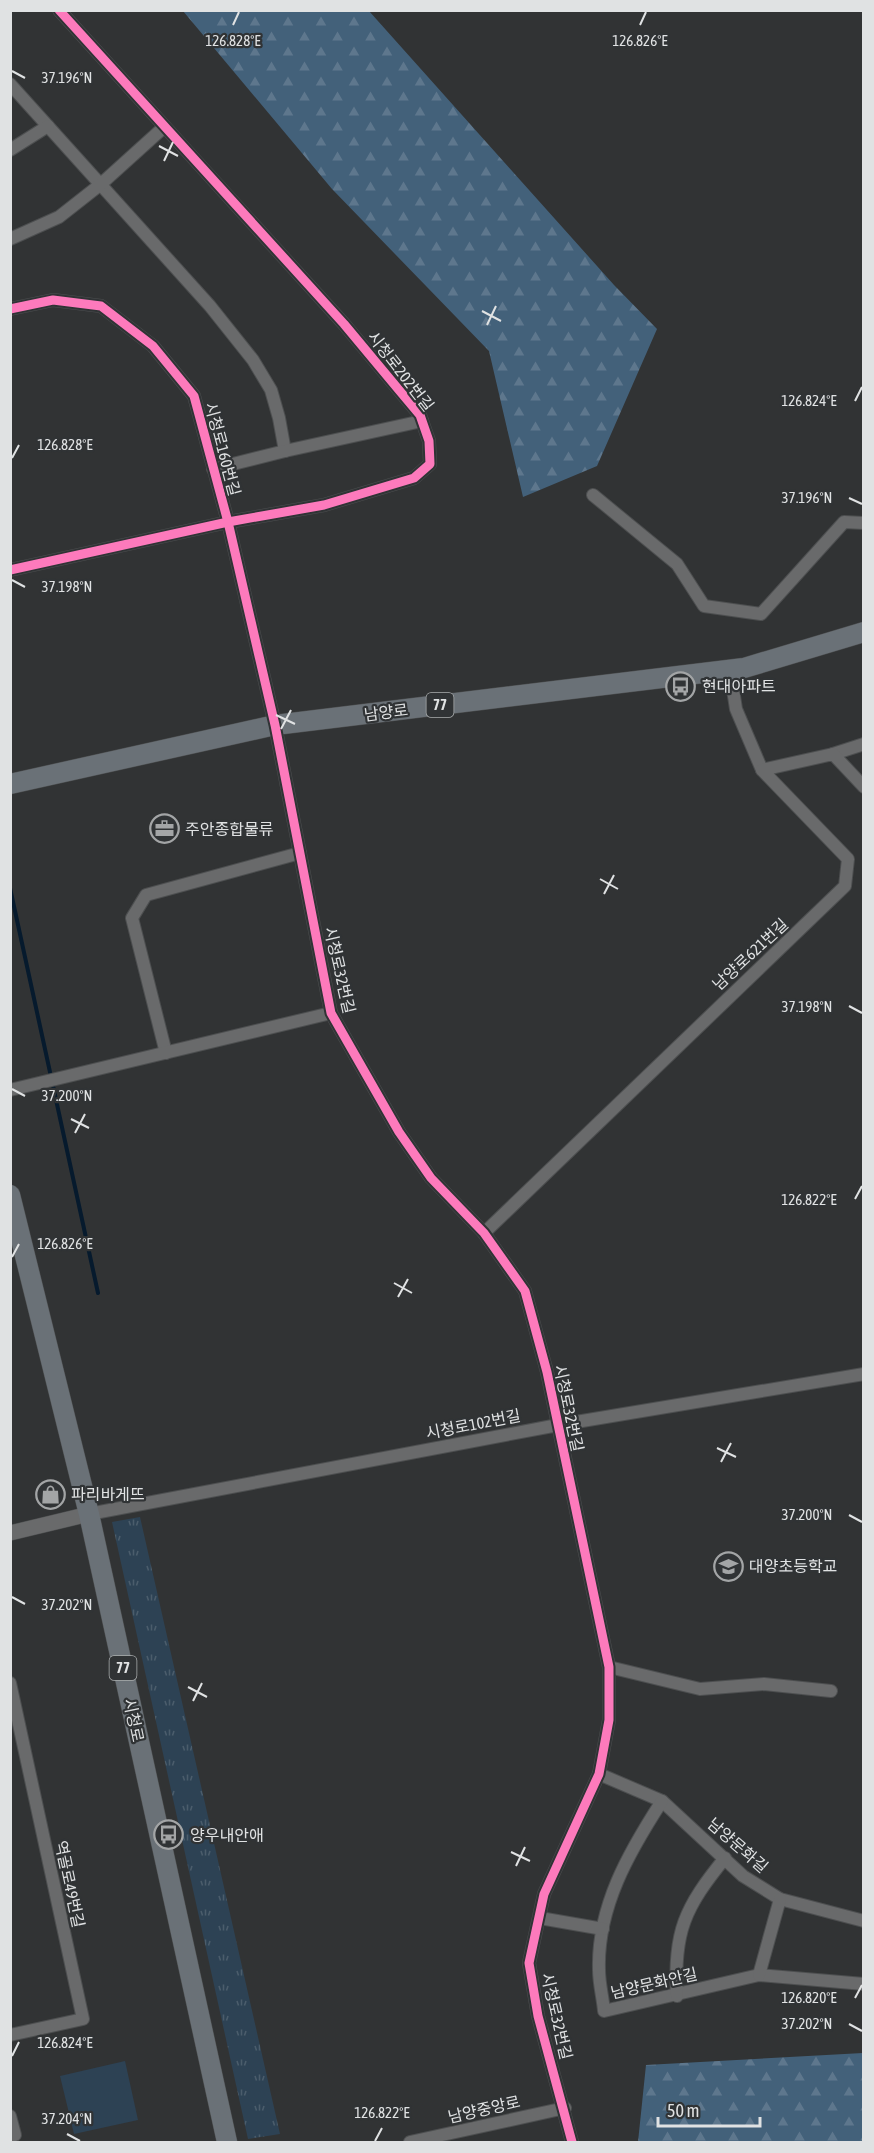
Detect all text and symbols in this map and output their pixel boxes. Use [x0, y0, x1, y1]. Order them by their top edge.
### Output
text: 126.828°E [205, 32, 261, 49]
text: 126.826°E [612, 32, 668, 49]
text: 37.196°N [42, 69, 92, 86]
street label: 시청로202번길 [364, 328, 438, 414]
text: 126.824°E [781, 392, 837, 409]
street label: 시청로160번길 [202, 400, 244, 498]
text: 126.828°E [37, 436, 93, 453]
text: 37.196°N [782, 489, 832, 506]
text: 37.198°N [42, 578, 92, 595]
bus stop icon: 현대아파트 [665, 670, 697, 702]
place label: 현대아파트 [702, 677, 776, 695]
road number: 77 [426, 693, 454, 717]
street label: 남양로 [363, 700, 409, 724]
office icon: 주안종합물류 [148, 813, 180, 845]
place label: 주안종합물류 [185, 820, 274, 838]
street label: 남양로621번길 [709, 915, 791, 993]
street label: 시청로32번길 [321, 925, 359, 1015]
text: 37.198°N [782, 998, 832, 1015]
text: 37.200°N [42, 1087, 92, 1104]
text: 126.822°E [781, 1191, 837, 1208]
text: 126.826°E [37, 1235, 93, 1252]
street label: 시청로32번길 [551, 1363, 587, 1453]
street label: 시청로102번길 [424, 1406, 522, 1442]
shop icon: 파리바게뜨 [34, 1478, 66, 1510]
place label: 파리바게뜨 [71, 1485, 145, 1503]
text: 37.200°N [782, 1506, 832, 1523]
school or university icon: 대양초등학교 [712, 1550, 744, 1582]
place label: 대양초등학교 [749, 1557, 837, 1575]
text: 37.202°N [42, 1596, 92, 1613]
road number: 77 [110, 1656, 136, 1680]
street label: 시청로 [121, 1697, 147, 1744]
street label: 남양문화길 [704, 1814, 772, 1876]
bus stop icon: 양우내안애 [153, 1819, 185, 1851]
place label: 양우내안애 [190, 1826, 264, 1844]
street label: 역골로49번길 [52, 1839, 88, 1929]
street label: 남양문화안길 [609, 1964, 699, 2002]
street label: 시청로32번길 [538, 1971, 576, 2061]
text: 126.820°E [781, 1989, 837, 2006]
text: 37.202°N [782, 2015, 832, 2032]
text: 126.824°E [37, 2034, 93, 2051]
scale bar [658, 2090, 760, 2128]
street label: 남양중앙로 [446, 2092, 522, 2126]
text: 50 m [667, 2100, 699, 2121]
text: 126.822°E [354, 2104, 410, 2121]
text: 37.204°N [42, 2110, 92, 2127]

